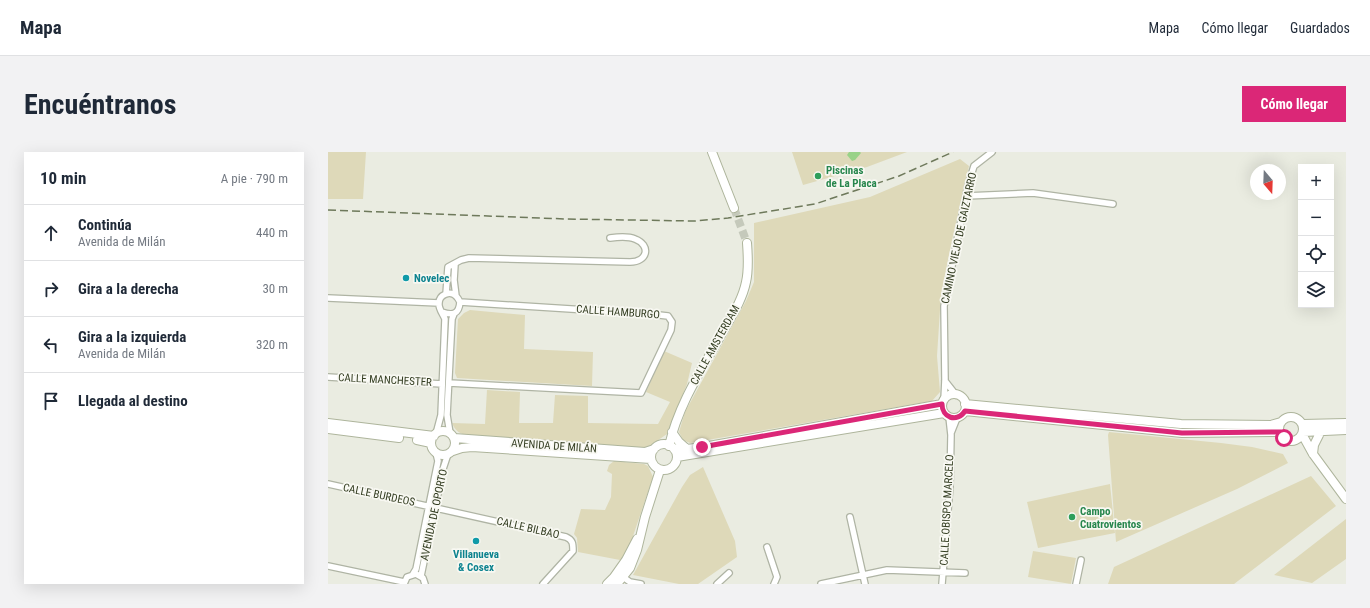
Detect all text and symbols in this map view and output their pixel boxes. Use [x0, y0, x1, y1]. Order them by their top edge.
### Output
text: Mapa [20, 16, 62, 39]
text: Mapa [1149, 20, 1180, 36]
text: Cómo llegar [1202, 20, 1268, 36]
text: Guardados [1290, 20, 1350, 36]
button: Cómo llegar [1242, 86, 1346, 122]
text: Encuéntranos [24, 88, 176, 121]
place label: Piscinas de La Placa [826, 164, 877, 190]
north arrow [1250, 164, 1286, 200]
map controls [1298, 164, 1334, 308]
button: + [1298, 164, 1334, 200]
text: 10 min [40, 168, 86, 188]
text: A pie · 790 m [221, 171, 288, 186]
marker: Piscinas de La Placa [813, 171, 823, 181]
street label: CAMINO VIEJO DE GAIZTARRO [939, 171, 979, 305]
button: − [1298, 200, 1334, 236]
text: Continúa [78, 216, 132, 234]
icon: ahead [40, 222, 62, 244]
text: 440 m [256, 225, 288, 240]
text: Avenida de Milán [78, 234, 166, 249]
button: locate [1298, 236, 1334, 272]
place label: Novelec [414, 272, 449, 285]
button: layers [1298, 272, 1334, 308]
marker: Novelec [401, 273, 411, 283]
icon: right [40, 278, 62, 300]
text: Gira a la derecha [78, 280, 179, 298]
text: 30 m [262, 281, 288, 296]
street label: CALLE HAMBURGO [576, 303, 660, 321]
street label: CALLE AMSTERDAM [688, 303, 742, 387]
text: Gira a la izquierda [78, 328, 186, 346]
icon: left [40, 334, 62, 356]
text: 320 m [256, 337, 288, 352]
text: Avenida de Milán [78, 346, 166, 361]
street label: CALLE MANCHESTER [338, 371, 432, 389]
icon: arrive [40, 390, 62, 412]
text: Llegada al destino [78, 392, 188, 410]
route start [1275, 429, 1293, 447]
street label: AVENIDA DE MILÁN [511, 437, 597, 455]
route end [693, 438, 711, 456]
street label: CALLE OBISPO MARCELO [938, 454, 956, 566]
street label: AVENIDA DE OPORTO [418, 468, 450, 562]
street label: CALLE BURDEOS [342, 481, 416, 509]
place label: Campo Cuatrovientos [1080, 505, 1141, 531]
marker: Campo Cuatrovientos [1067, 512, 1077, 522]
street label: CALLE BILBAO [495, 514, 561, 542]
marker: Villanueva & Cosex [471, 536, 481, 546]
place label: Villanueva & Cosex [453, 548, 499, 574]

